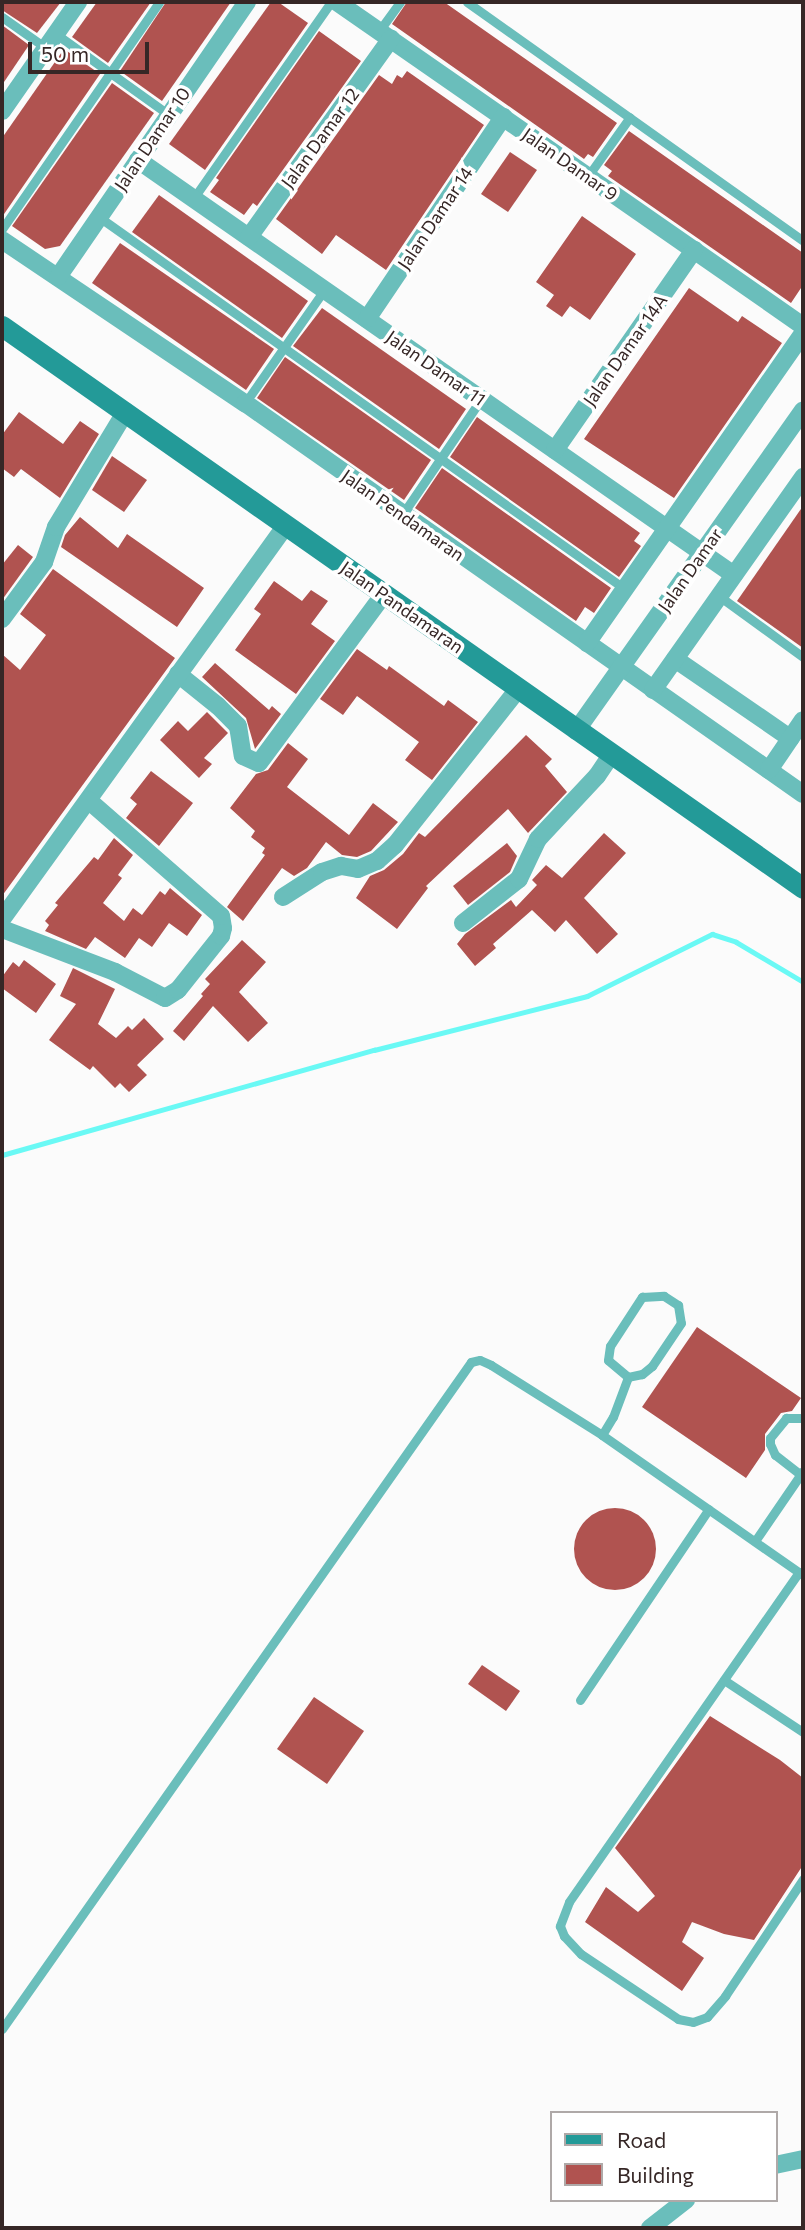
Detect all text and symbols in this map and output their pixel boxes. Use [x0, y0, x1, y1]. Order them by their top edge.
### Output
scale bar [32, 28, 152, 72]
text: 50 m [41, 41, 89, 66]
street label: Jalan Damar 10 [109, 83, 195, 195]
street label: Jalan Damar 12 [276, 84, 364, 192]
street label: Jalan Damar 9 [518, 123, 622, 205]
street label: Jalan Damar 14 [393, 162, 477, 274]
street label: Jalan Damar 14A [578, 290, 672, 410]
street label: Jalan Damar 11 [382, 326, 490, 410]
street label: Jalan Pendamaran [337, 465, 469, 565]
street label: Jalan Damar [653, 524, 727, 616]
street label: Jalan Pandamaran [336, 557, 468, 657]
legend [550, 2111, 777, 2202]
text: Road [617, 2127, 666, 2152]
text: Building [617, 2162, 694, 2187]

